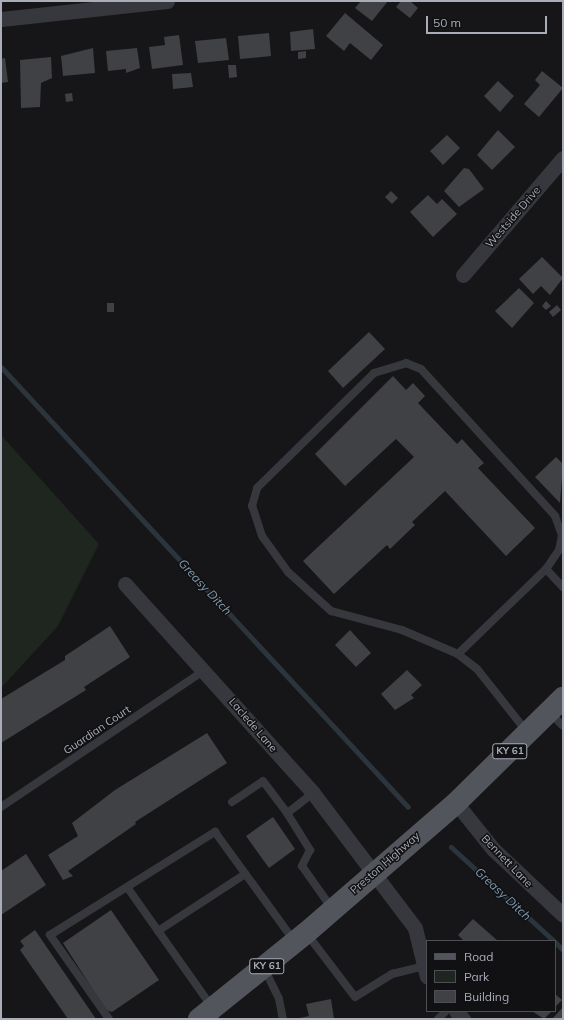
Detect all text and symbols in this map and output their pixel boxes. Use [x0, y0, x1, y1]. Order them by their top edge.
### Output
scale bar [428, 8, 549, 34]
text: 50 m [433, 15, 461, 30]
street label: Westside Drive [483, 184, 543, 250]
water label: Greasy Ditch [176, 556, 234, 618]
street label: Laclede Lane [226, 695, 280, 755]
street label: Guardian Court [61, 703, 133, 757]
road number: KY 61 [492, 743, 528, 759]
street label: Preston Highway [348, 829, 422, 897]
street label: Bennett Lane [479, 832, 535, 890]
water label: Greasy Ditch [472, 865, 534, 923]
legend [426, 940, 556, 1012]
text: Road [464, 949, 493, 964]
road number: KY 61 [249, 958, 285, 974]
text: Park [464, 969, 489, 984]
text: Building [464, 989, 509, 1004]

